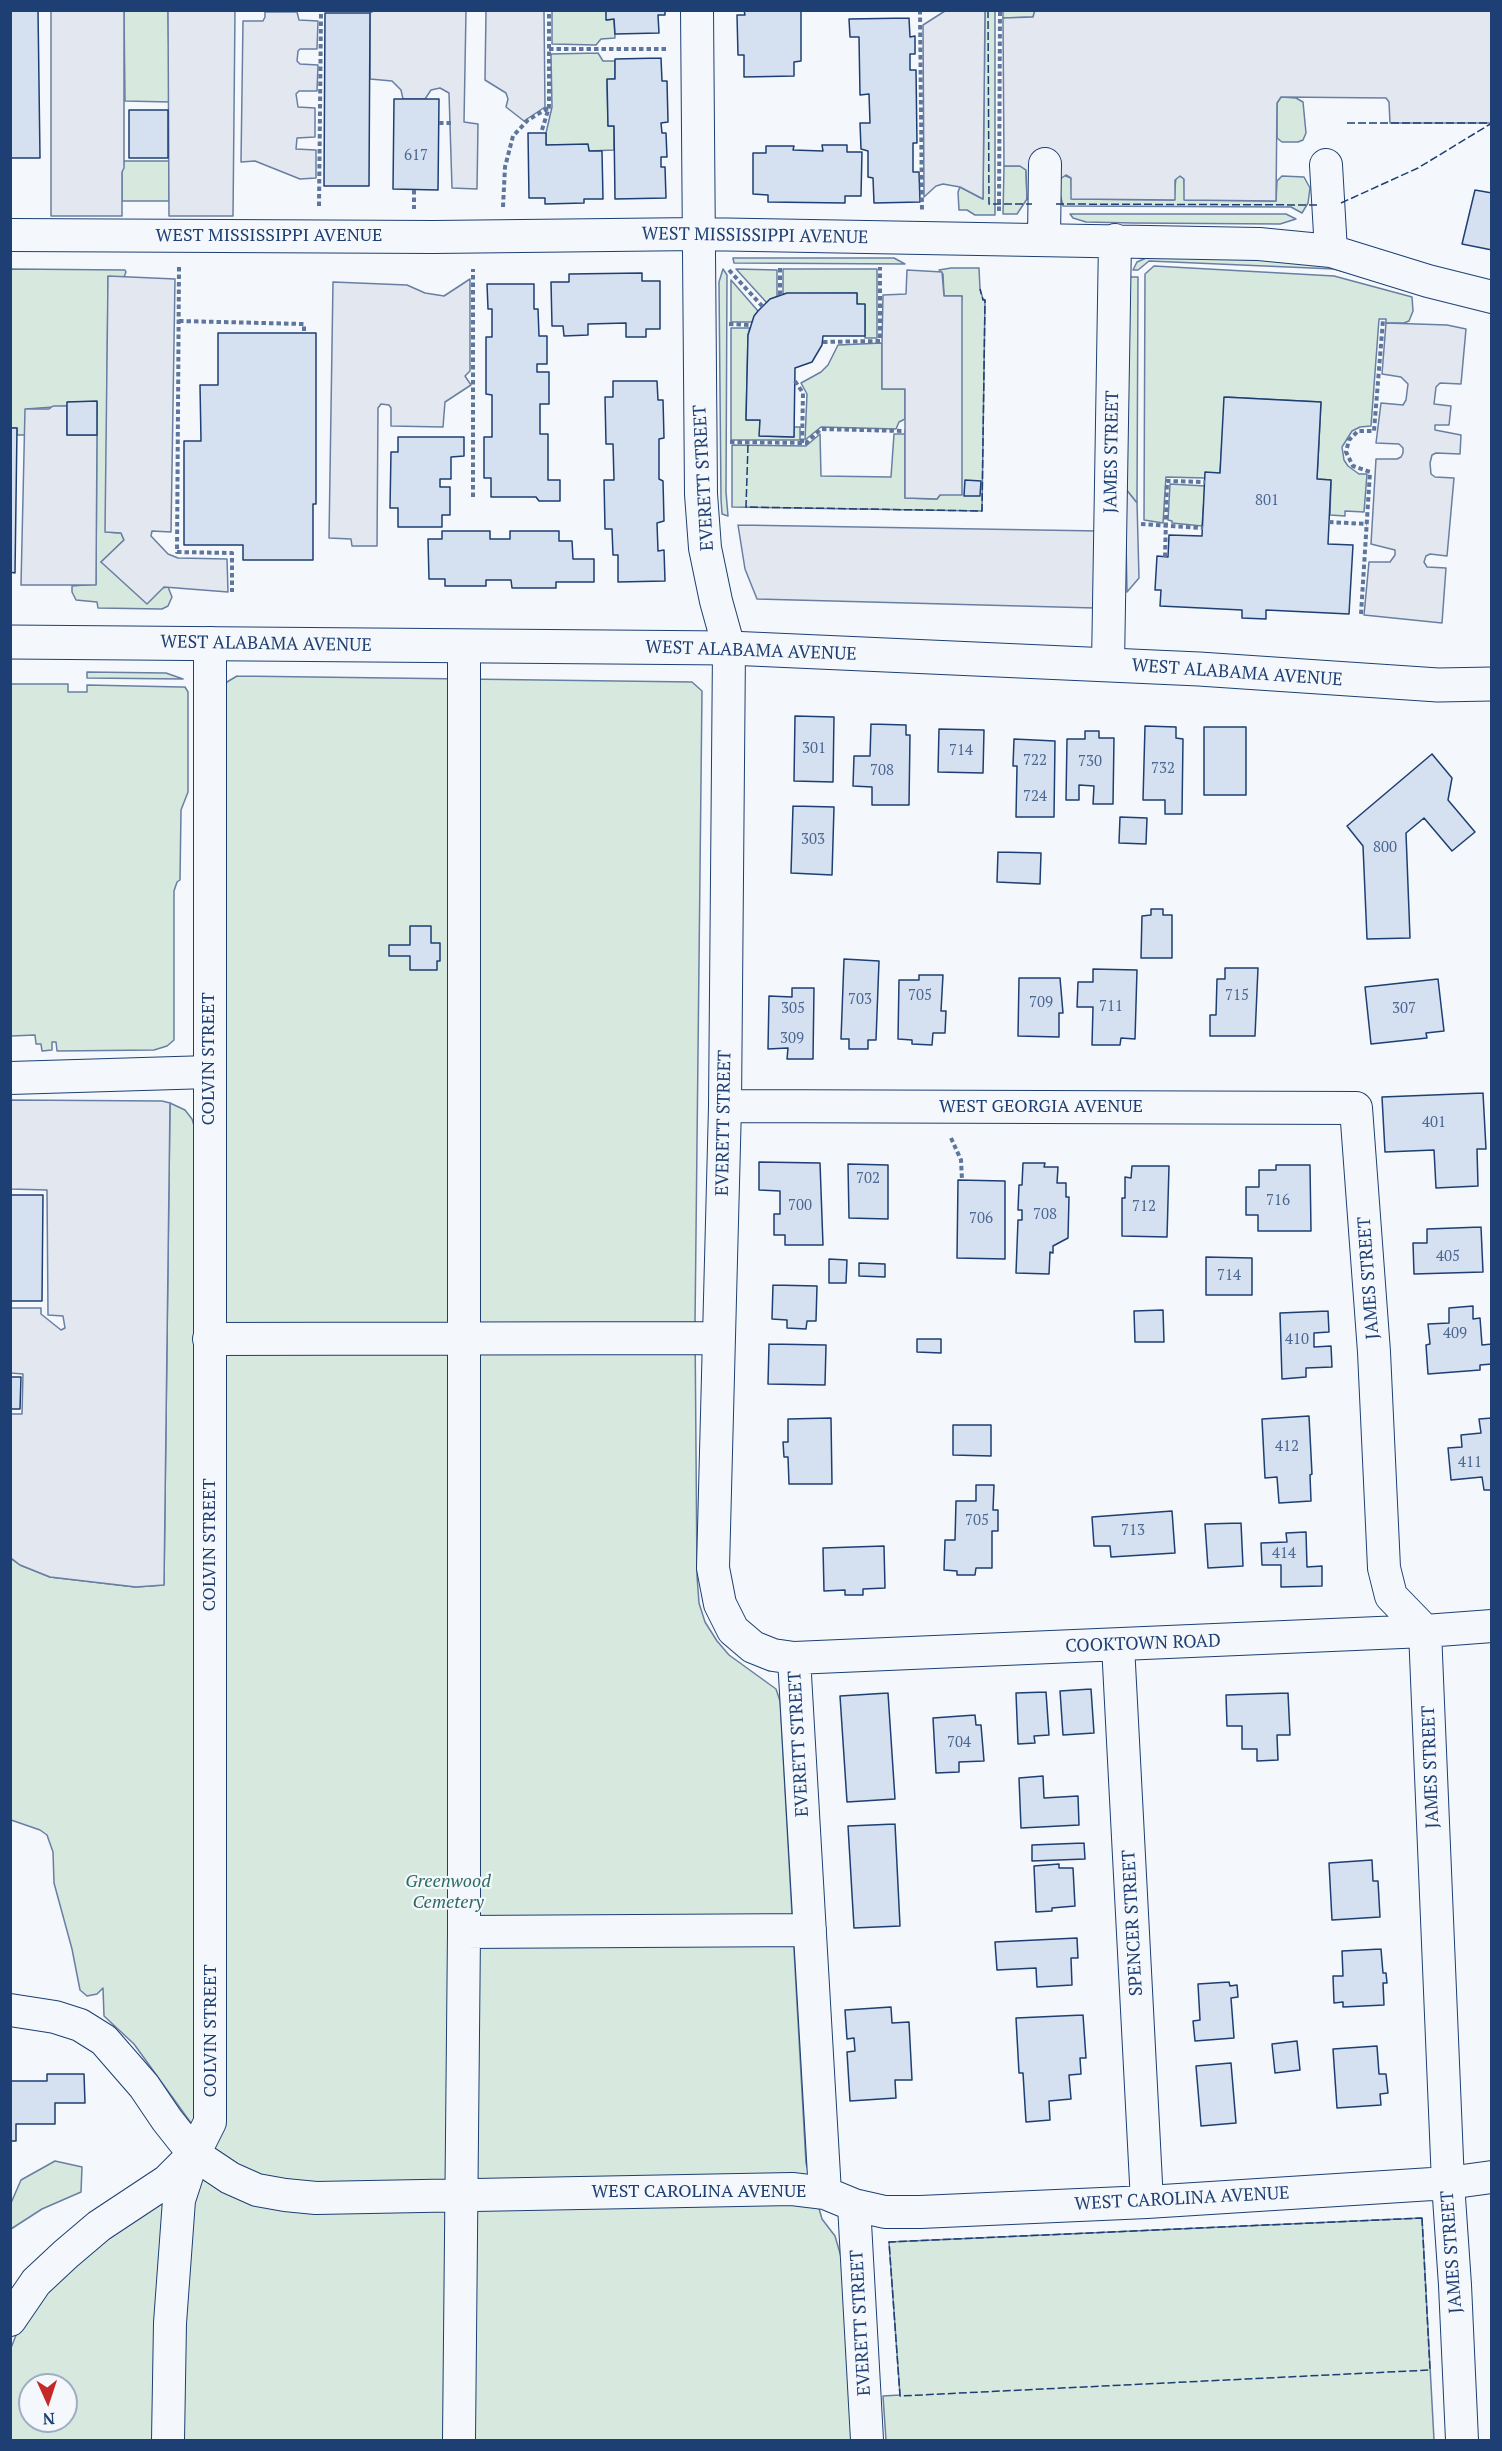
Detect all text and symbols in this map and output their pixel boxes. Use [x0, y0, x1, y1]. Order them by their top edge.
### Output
house number: 617 [404, 147, 428, 165]
street label: WEST MISSISSIPPI AVENUE [641, 223, 869, 249]
street label: WEST MISSISSIPPI AVENUE [156, 225, 382, 247]
street label: JAMES STREET [1100, 390, 1124, 514]
street label: EVERETT STREET [689, 404, 719, 552]
house number: 801 [1255, 492, 1279, 510]
street label: WEST ALABAMA AVENUE [160, 631, 372, 657]
street label: WEST ALABAMA AVENUE [645, 637, 857, 665]
street label: WEST ALABAMA AVENUE [1131, 655, 1343, 691]
house number: 301 [802, 740, 826, 758]
house number: 714 [949, 742, 973, 760]
house number: 722 [1023, 752, 1047, 770]
house number: 730 [1078, 753, 1102, 771]
house number: 732 [1151, 760, 1175, 778]
house number: 708 [870, 762, 894, 780]
house number: 724 [1023, 788, 1047, 806]
house number: 303 [801, 831, 825, 849]
house number: 800 [1373, 839, 1397, 857]
house number: 705 [908, 987, 932, 1005]
house number: 715 [1225, 987, 1249, 1005]
house number: 703 [848, 991, 872, 1009]
street label: COLVIN STREET [198, 992, 220, 1126]
house number: 709 [1029, 994, 1053, 1012]
house number: 711 [1099, 998, 1123, 1016]
house number: 305 [781, 1000, 805, 1018]
house number: 307 [1392, 1000, 1416, 1018]
house number: 309 [780, 1030, 804, 1048]
street label: EVERETT STREET [712, 1050, 736, 1196]
street label: WEST GEORGIA AVENUE [939, 1096, 1143, 1118]
house number: 401 [1422, 1114, 1446, 1132]
house number: 702 [856, 1170, 880, 1188]
house number: 716 [1266, 1192, 1290, 1210]
house number: 700 [788, 1197, 812, 1215]
house number: 712 [1132, 1198, 1156, 1216]
house number: 708 [1033, 1206, 1057, 1224]
house number: 706 [969, 1210, 993, 1228]
street label: JAMES STREET [1354, 1216, 1384, 1340]
house number: 405 [1436, 1248, 1460, 1266]
house number: 714 [1217, 1267, 1241, 1285]
house number: 409 [1443, 1325, 1467, 1343]
house number: 410 [1285, 1331, 1309, 1349]
house number: 412 [1275, 1438, 1299, 1456]
house number: 411 [1458, 1454, 1482, 1472]
street label: COLVIN STREET [199, 1478, 221, 1612]
house number: 705 [965, 1512, 989, 1530]
house number: 713 [1121, 1522, 1145, 1540]
house number: 414 [1272, 1545, 1296, 1563]
street label: COOKTOWN ROAD [1065, 1630, 1221, 1658]
street label: EVERETT STREET [784, 1670, 814, 1818]
street label: JAMES STREET [1418, 1705, 1444, 1829]
house number: 704 [947, 1734, 971, 1752]
street label: SPENCER STREET [1118, 1849, 1148, 1997]
park label: Greenwood Cemetery [405, 1871, 491, 1914]
street label: COLVIN STREET [200, 1964, 222, 2098]
street label: WEST CAROLINA AVENUE [591, 2181, 807, 2203]
street label: WEST CAROLINA AVENUE [1074, 2183, 1290, 2215]
street label: JAMES STREET [1437, 2190, 1467, 2314]
street label: EVERETT STREET [846, 2249, 876, 2397]
north arrow [18, 2373, 78, 2433]
text: N [42, 2408, 55, 2430]

